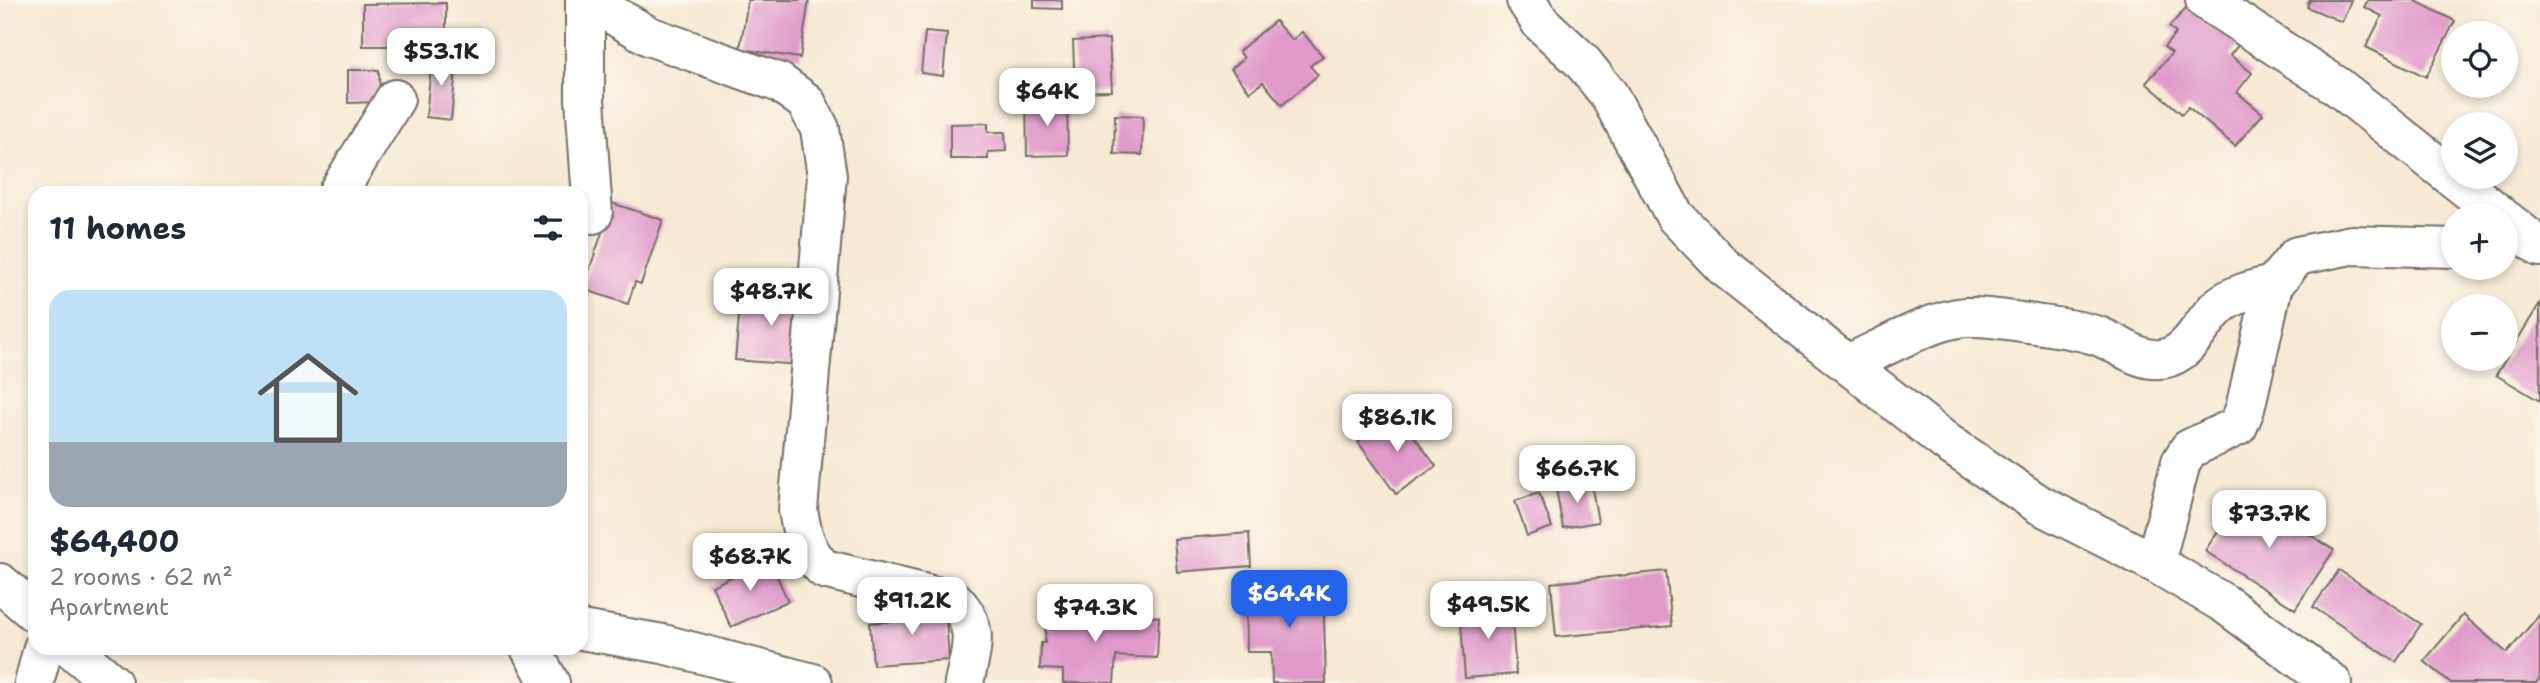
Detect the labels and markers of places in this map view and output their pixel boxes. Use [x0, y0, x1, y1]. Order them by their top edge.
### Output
pin: $53.1K [384, 28, 498, 88]
pin: $64K [1006, 68, 1088, 128]
pin: $48.7K [714, 268, 828, 328]
pin: $86.1K [1340, 394, 1454, 454]
pin: $66.7K [1520, 446, 1634, 505]
pin: $73.7K [2212, 490, 2326, 550]
pin: $68.7K [693, 534, 807, 593]
pin: $64.4K [1232, 570, 1346, 630]
pin: $91.2K [855, 578, 969, 637]
pin: $49.5K [1431, 582, 1545, 641]
pin: $74.3K [1038, 584, 1152, 644]

